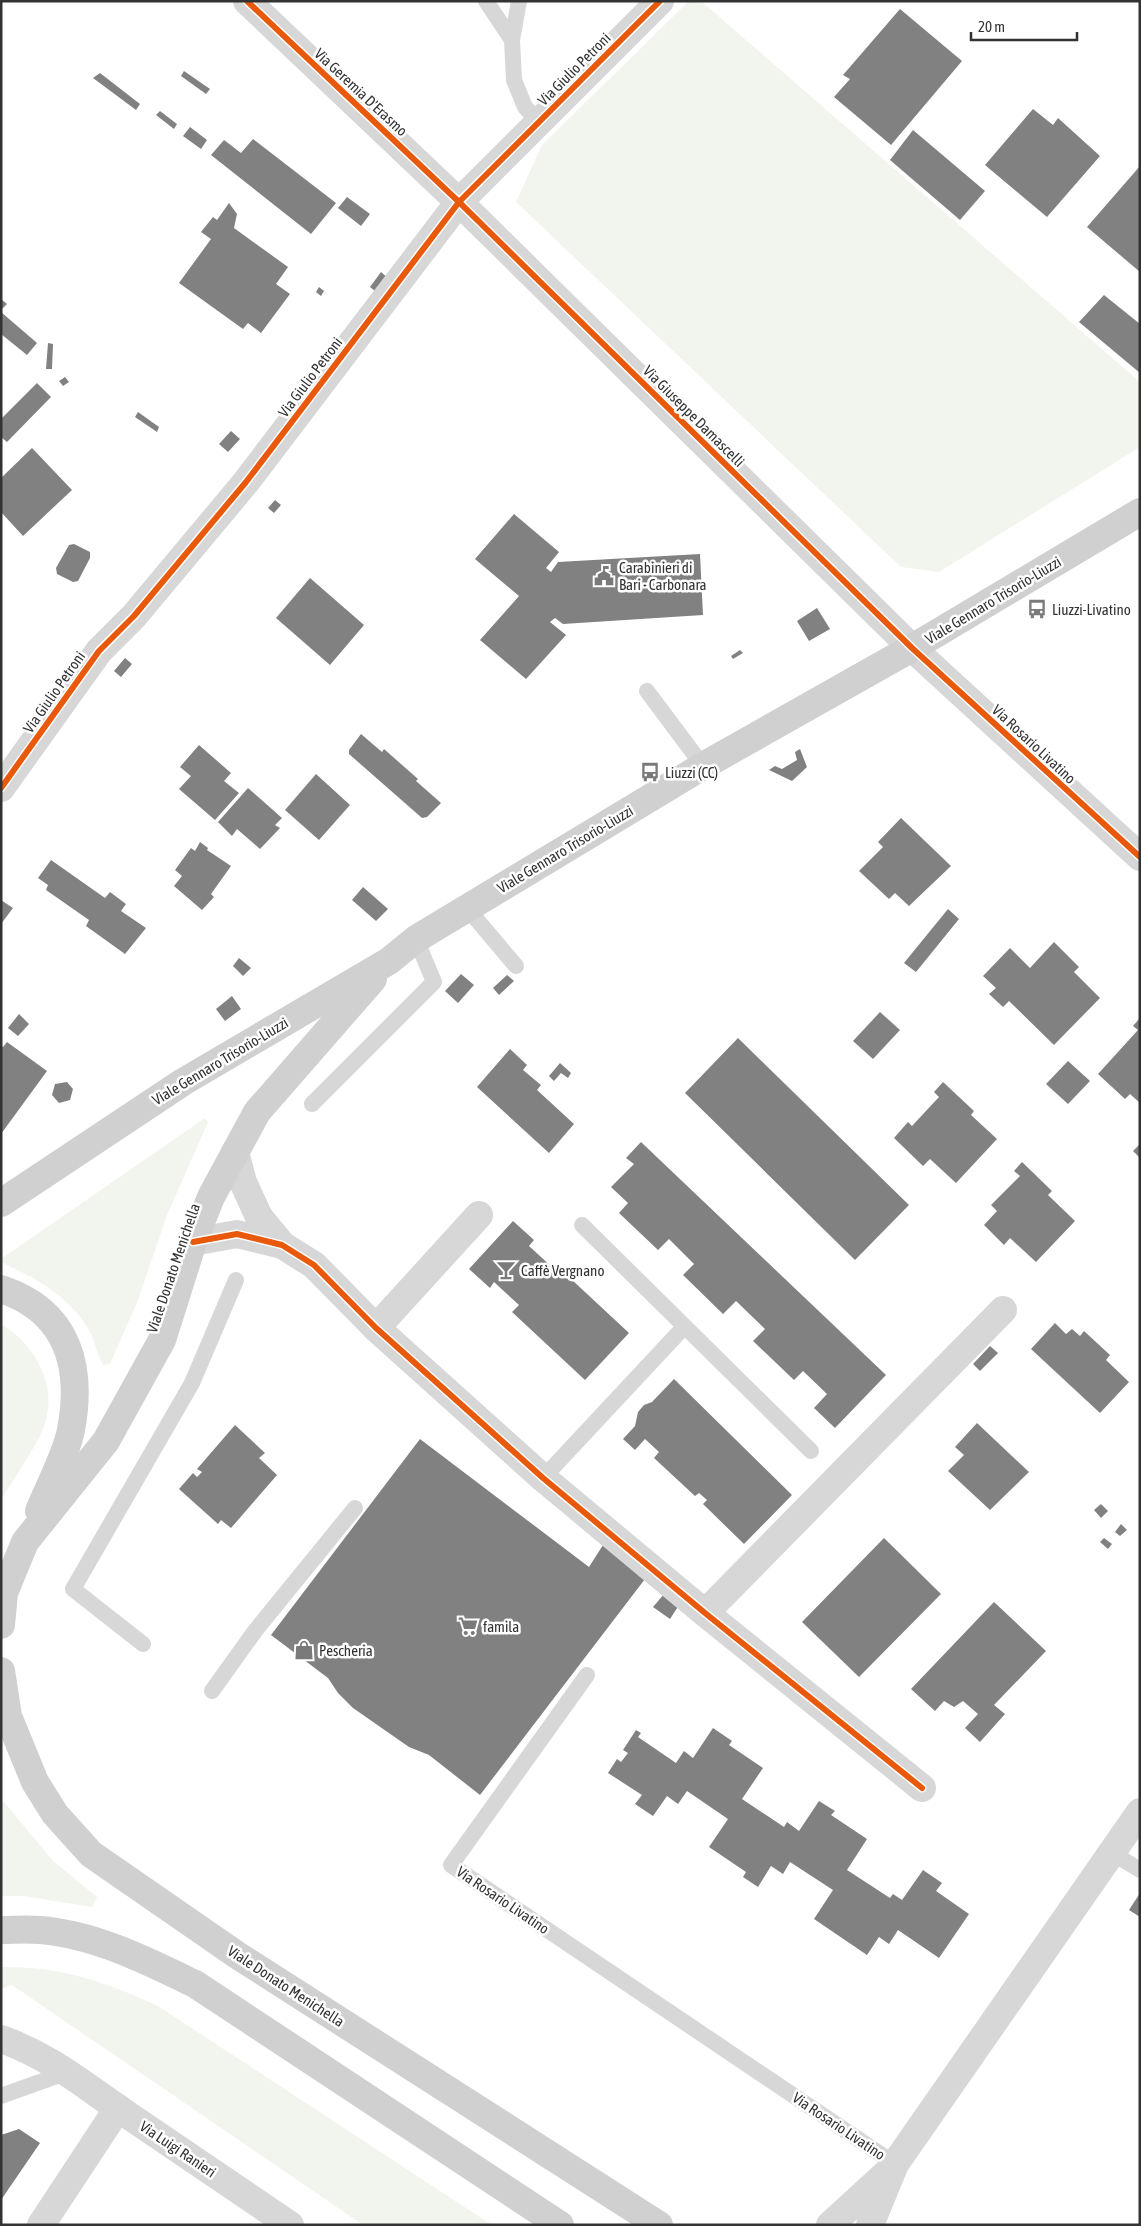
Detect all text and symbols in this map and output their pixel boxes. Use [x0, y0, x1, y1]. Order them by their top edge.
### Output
scale bar [971, 10, 1077, 42]
text: 20 m [978, 18, 1005, 35]
street label: Via Giulio Petroni [534, 29, 614, 109]
street label: Via Geremia D'Erasmo [311, 45, 411, 139]
street label: Via Giulio Petroni [274, 334, 346, 420]
street label: Via Giuseppe Damascelli [640, 362, 748, 470]
street label: Viale Gennaro Trisorio-Liuzzi [922, 553, 1064, 647]
place label: Carabinieri di Bari - Carbonara [619, 559, 707, 593]
public building icon: Carabinieri di Bari - Carbonara [593, 565, 615, 587]
bus stop icon: Liuzzi-Livatino [1026, 598, 1048, 620]
place label: Liuzzi-Livatino [1052, 601, 1131, 618]
street label: Via Giulio Petroni [20, 648, 88, 736]
street label: Via Rosario Livatino [989, 701, 1079, 787]
bus stop icon: Liuzzi (CC) [639, 761, 661, 783]
place label: Liuzzi (CC) [665, 764, 718, 781]
street label: Viale Gennaro Trisorio-Liuzzi [494, 802, 636, 896]
street label: Viale Gennaro Trisorio-Liuzzi [149, 1014, 291, 1108]
street label: Viale Donato Menichella [143, 1201, 203, 1335]
bar icon: Caffè Vergnano [495, 1259, 517, 1281]
place label: Caffè Vergnano [521, 1262, 604, 1279]
supermarket icon: famila [457, 1615, 479, 1637]
place label: famila [483, 1618, 519, 1635]
shop icon: Pescheria [293, 1639, 315, 1661]
place label: Pescheria [319, 1642, 373, 1659]
street label: Via Rosario Livatino [453, 1863, 553, 1937]
street label: Viale Donato Menichella [225, 1942, 348, 2030]
street label: Via Rosario Livatino [789, 2089, 889, 2163]
street label: Via Luigi Ranieri [137, 2117, 219, 2181]

